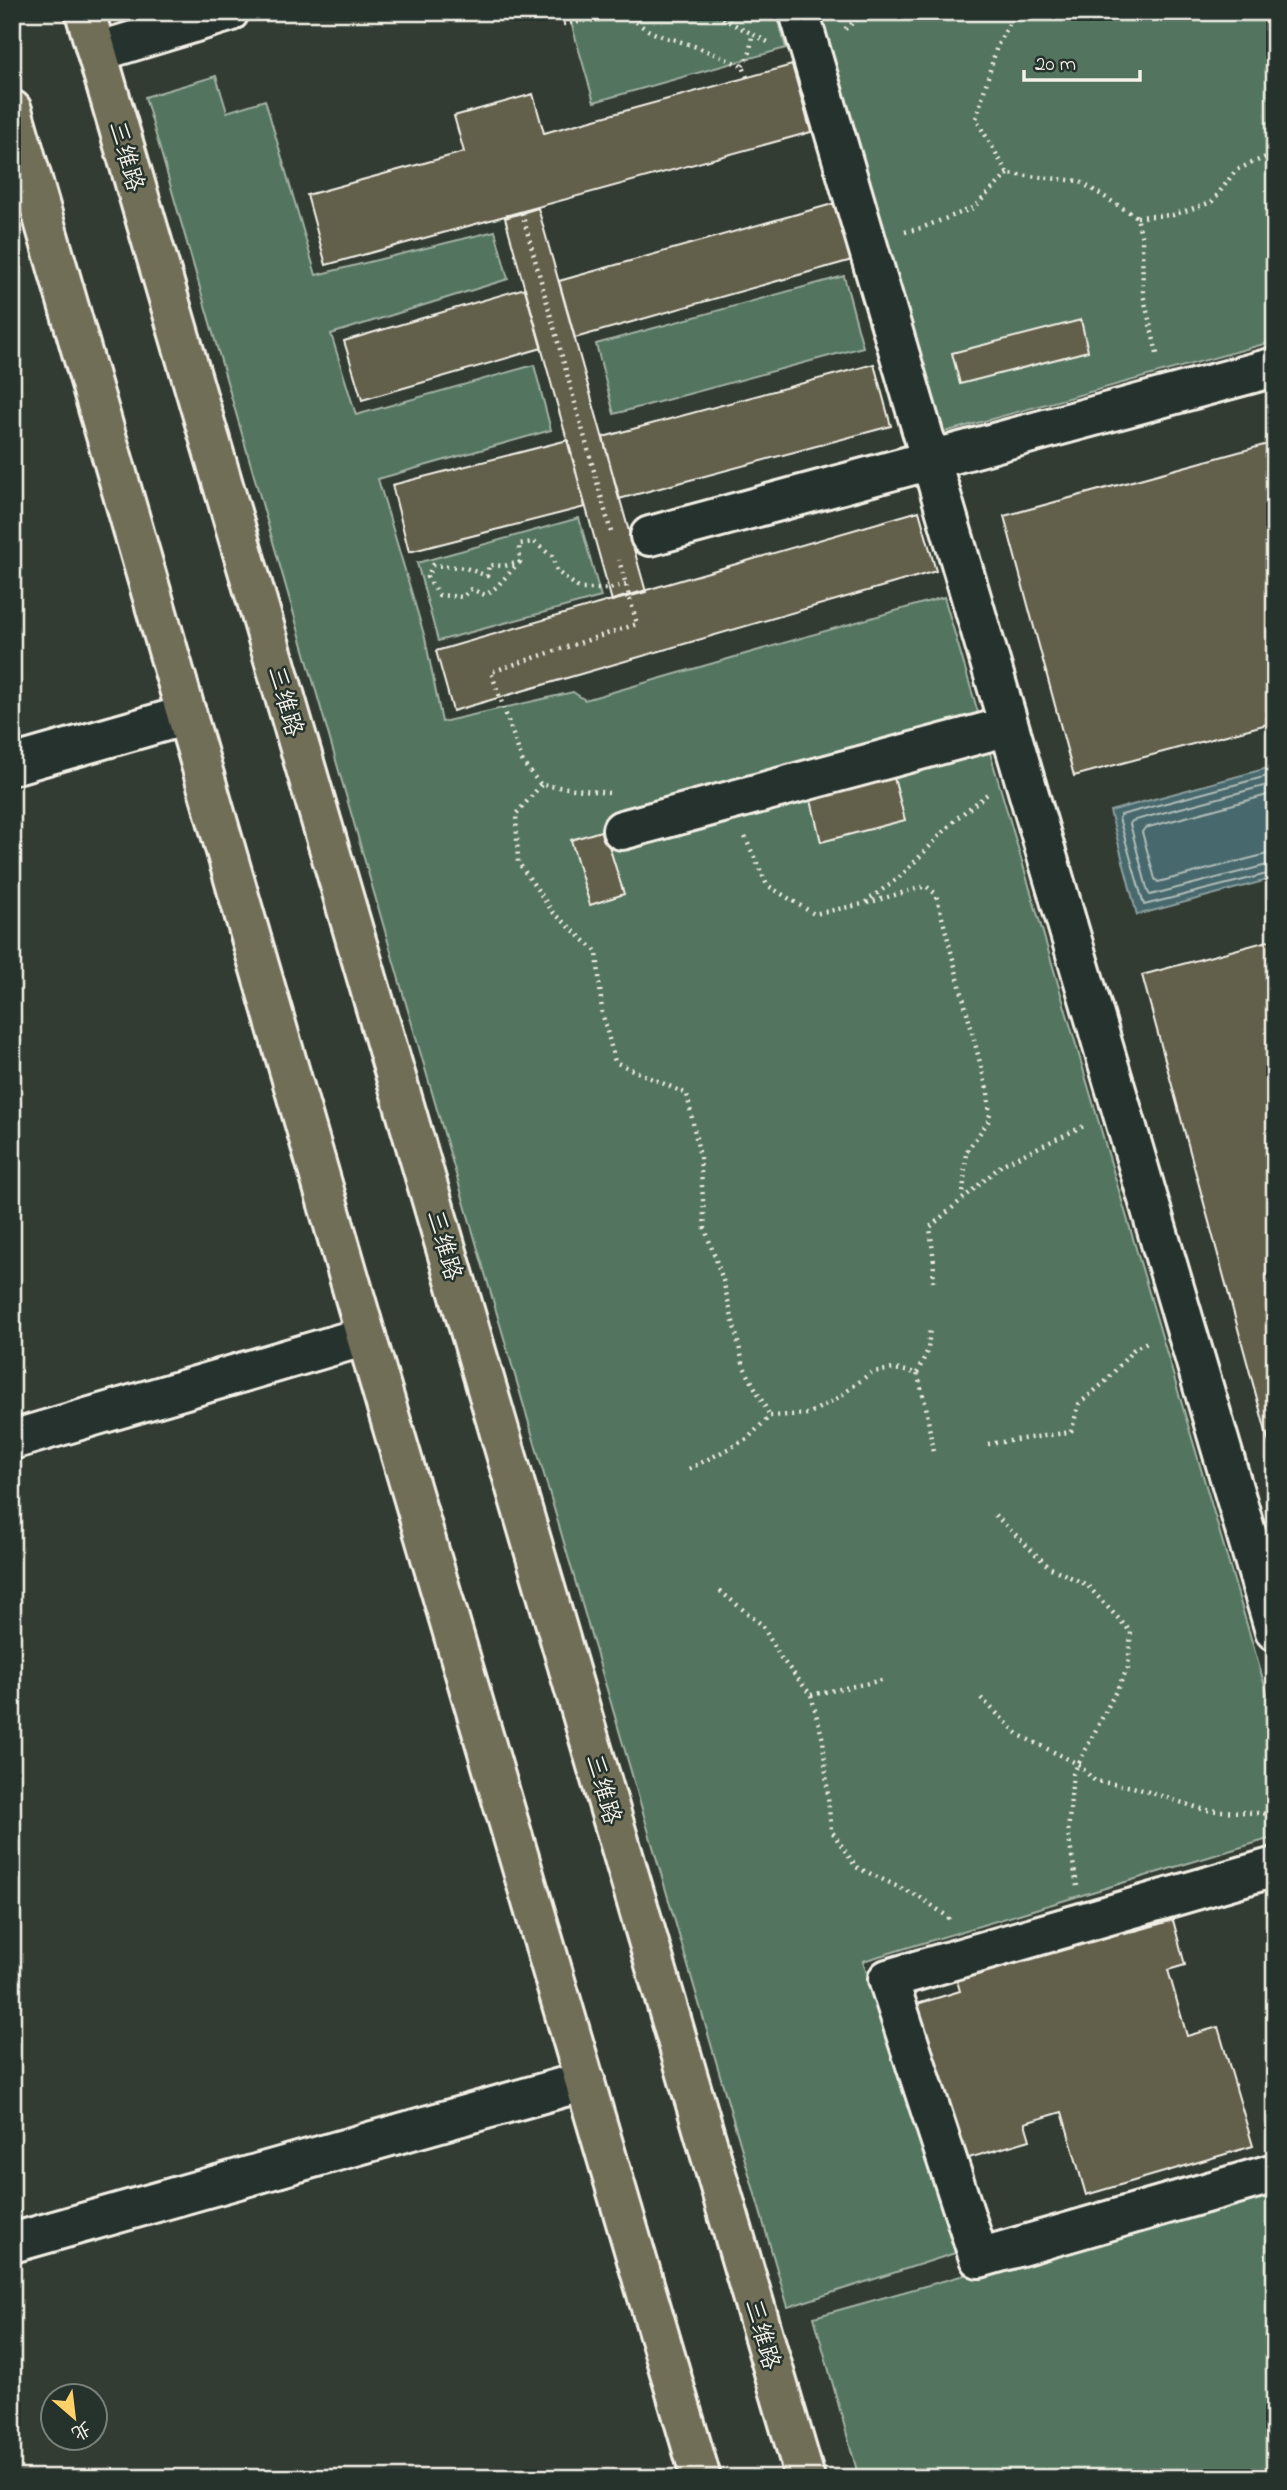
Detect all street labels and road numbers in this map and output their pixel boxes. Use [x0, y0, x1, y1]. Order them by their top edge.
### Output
street label: 三维路 [98, 117, 151, 196]
street label: 三维路 [257, 662, 310, 741]
street label: 三维路 [416, 1206, 469, 1285]
street label: 三维路 [575, 1750, 628, 1829]
street label: 三维路 [734, 2295, 787, 2374]

